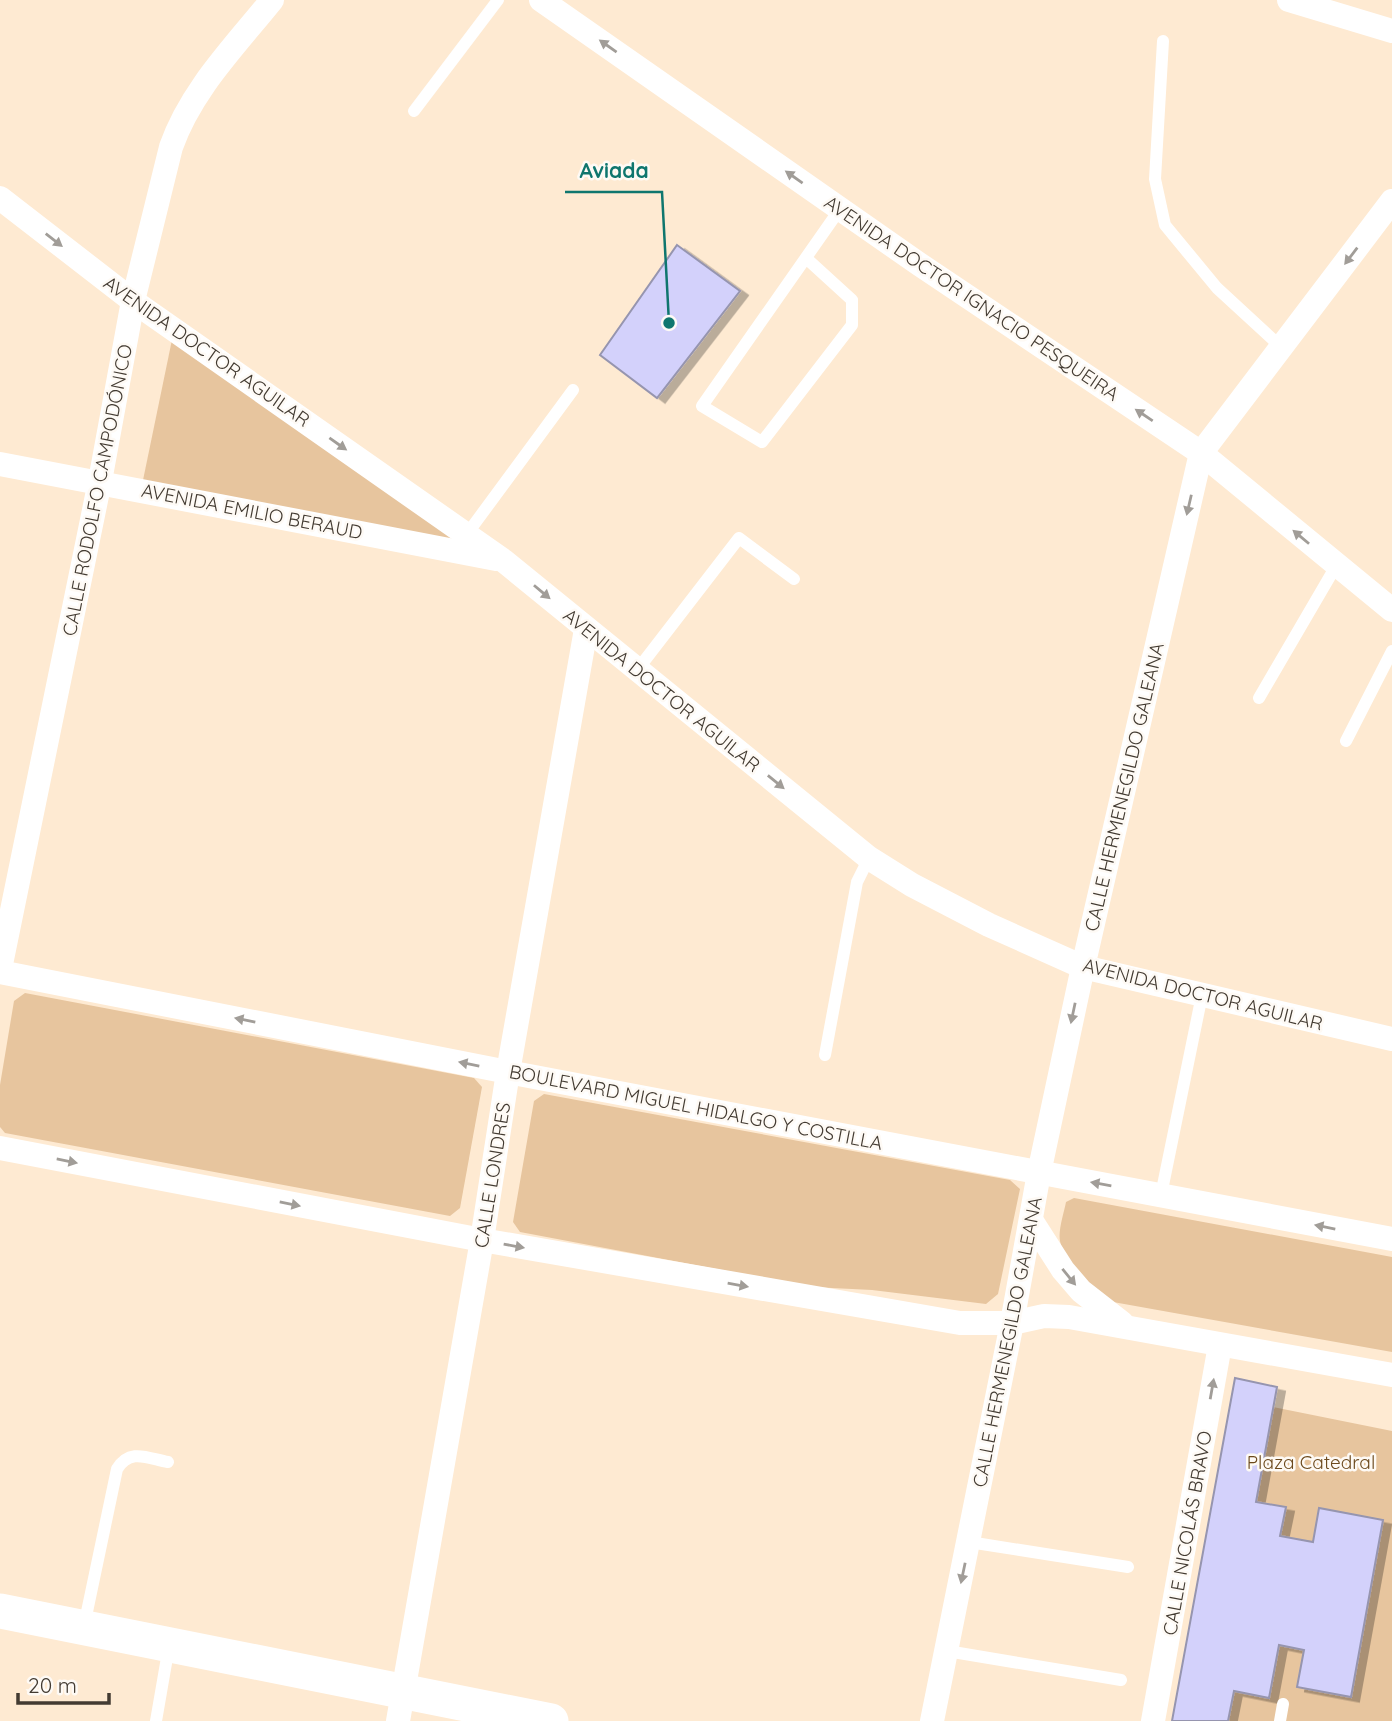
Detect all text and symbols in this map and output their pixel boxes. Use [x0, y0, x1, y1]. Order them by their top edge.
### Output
one-way arrow [599, 39, 617, 53]
callout: Aviada [565, 150, 662, 192]
text: Aviada [579, 157, 649, 183]
one-way arrow [785, 170, 803, 184]
street label: AVENIDA DOCTOR IGNACIO PESQUEIRA [820, 190, 1124, 406]
one-way arrow [45, 232, 63, 246]
one-way arrow [1343, 246, 1358, 264]
street label: AVENIDA DOCTOR AGUILAR [99, 270, 315, 432]
street label: CALLE RODOLFO CAMPODÓNICO [57, 342, 137, 638]
one-way arrow [1135, 408, 1153, 422]
one-way arrow [329, 437, 347, 451]
street label: AVENIDA EMILIO BERAUD [139, 478, 365, 544]
one-way arrow [1183, 494, 1194, 516]
one-way arrow [1292, 529, 1310, 544]
one-way arrow [533, 584, 551, 600]
street label: AVENIDA DOCTOR AGUILAR [559, 603, 765, 777]
street label: CALLE HERMENEGILDO GALEANA [1079, 640, 1169, 934]
one-way arrow [767, 774, 784, 789]
street label: AVENIDA DOCTOR AGUILAR [1080, 953, 1326, 1035]
one-way arrow [1068, 1002, 1079, 1024]
one-way arrow [234, 1015, 256, 1026]
one-way arrow [458, 1058, 480, 1069]
street label: BOULEVARD MIGUEL HIDALGO Y COSTILLA [507, 1059, 885, 1155]
street label: CALLE LONDRES [469, 1100, 515, 1250]
one-way arrow [56, 1156, 78, 1167]
one-way arrow [1090, 1178, 1112, 1189]
street label: CALLE HERMENEGILDO GALEANA [967, 1195, 1047, 1489]
one-way arrow [280, 1198, 302, 1209]
one-way arrow [1314, 1221, 1336, 1232]
one-way arrow [503, 1241, 525, 1252]
one-way arrow [1061, 1267, 1076, 1285]
one-way arrow [727, 1280, 749, 1291]
one-way arrow [1207, 1377, 1218, 1399]
street label: CALLE NICOLÁS BRAVO [1157, 1429, 1217, 1637]
park label: Plaza Catedral [1247, 1450, 1375, 1474]
one-way arrow [957, 1562, 968, 1584]
scale bar [18, 1662, 108, 1706]
text: 20 m [28, 1672, 77, 1698]

